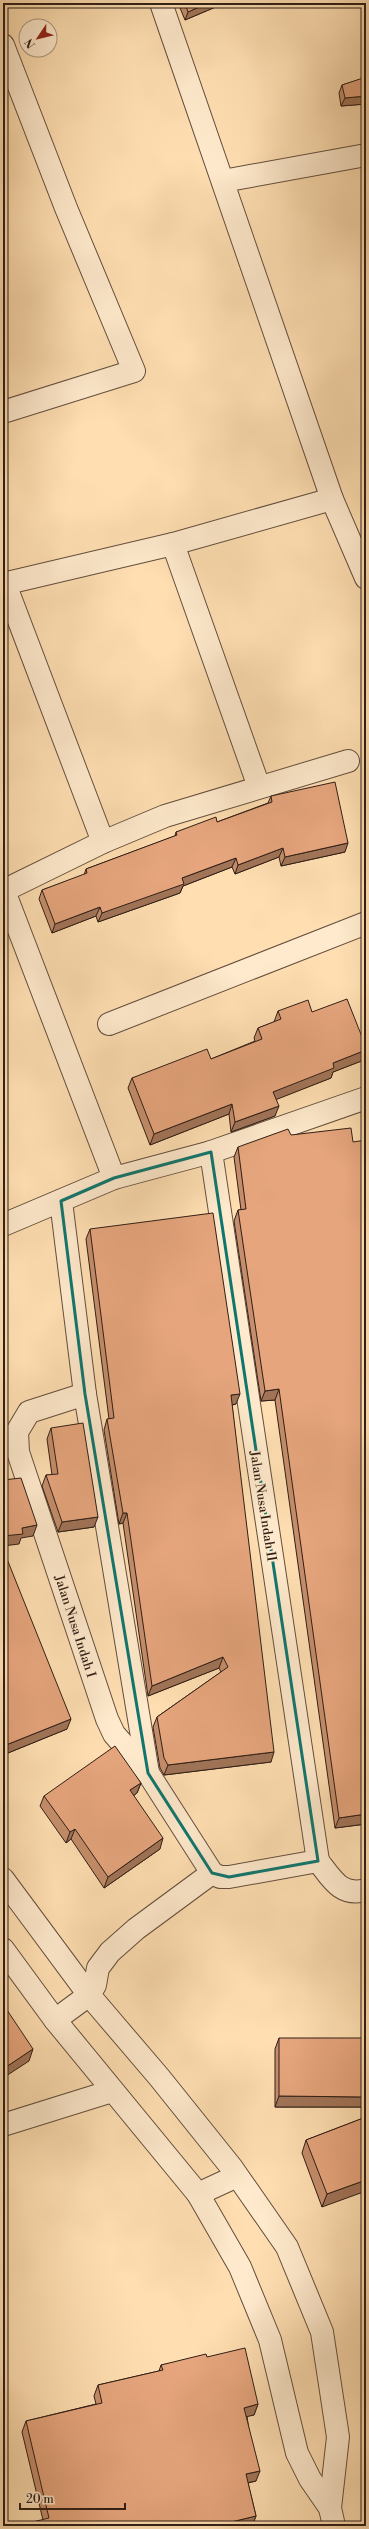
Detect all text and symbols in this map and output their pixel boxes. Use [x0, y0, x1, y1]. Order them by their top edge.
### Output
north arrow [18, 18, 58, 58]
text: N [22, 35, 39, 51]
street label: Jalan Nusa Indah II [246, 1449, 280, 1563]
street label: Jalan Nusa Indah I [51, 1572, 99, 1680]
scale bar [20, 2485, 125, 2511]
text: 20 m [26, 2492, 54, 2507]

